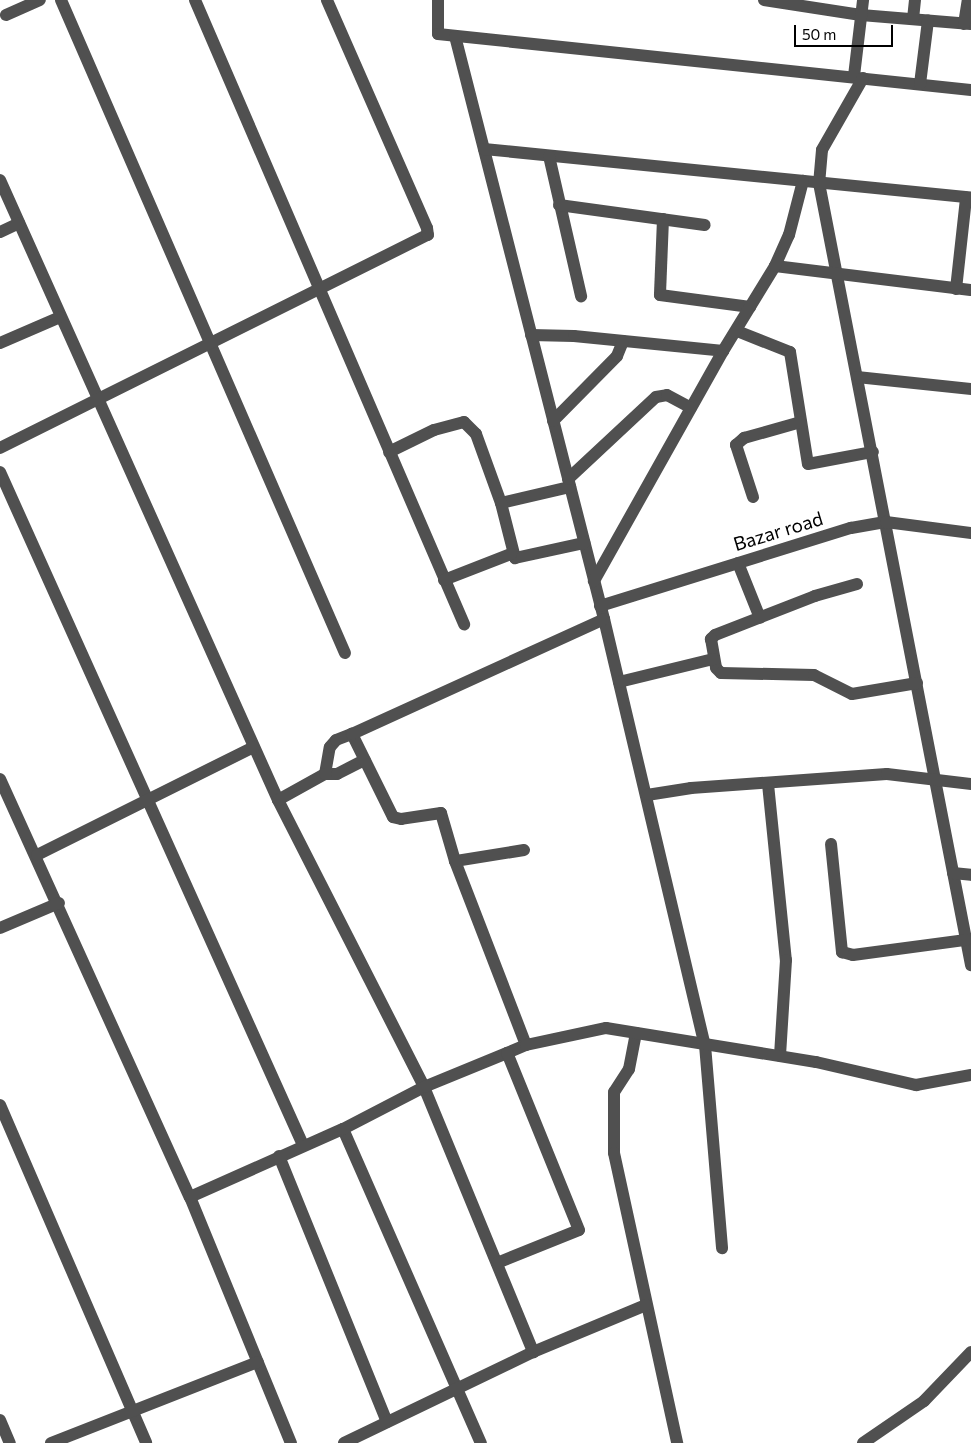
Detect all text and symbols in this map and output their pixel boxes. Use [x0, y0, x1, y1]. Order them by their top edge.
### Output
scale bar [796, 15, 895, 47]
text: 50 m [802, 25, 836, 43]
street label: Bazar road [731, 507, 825, 555]

